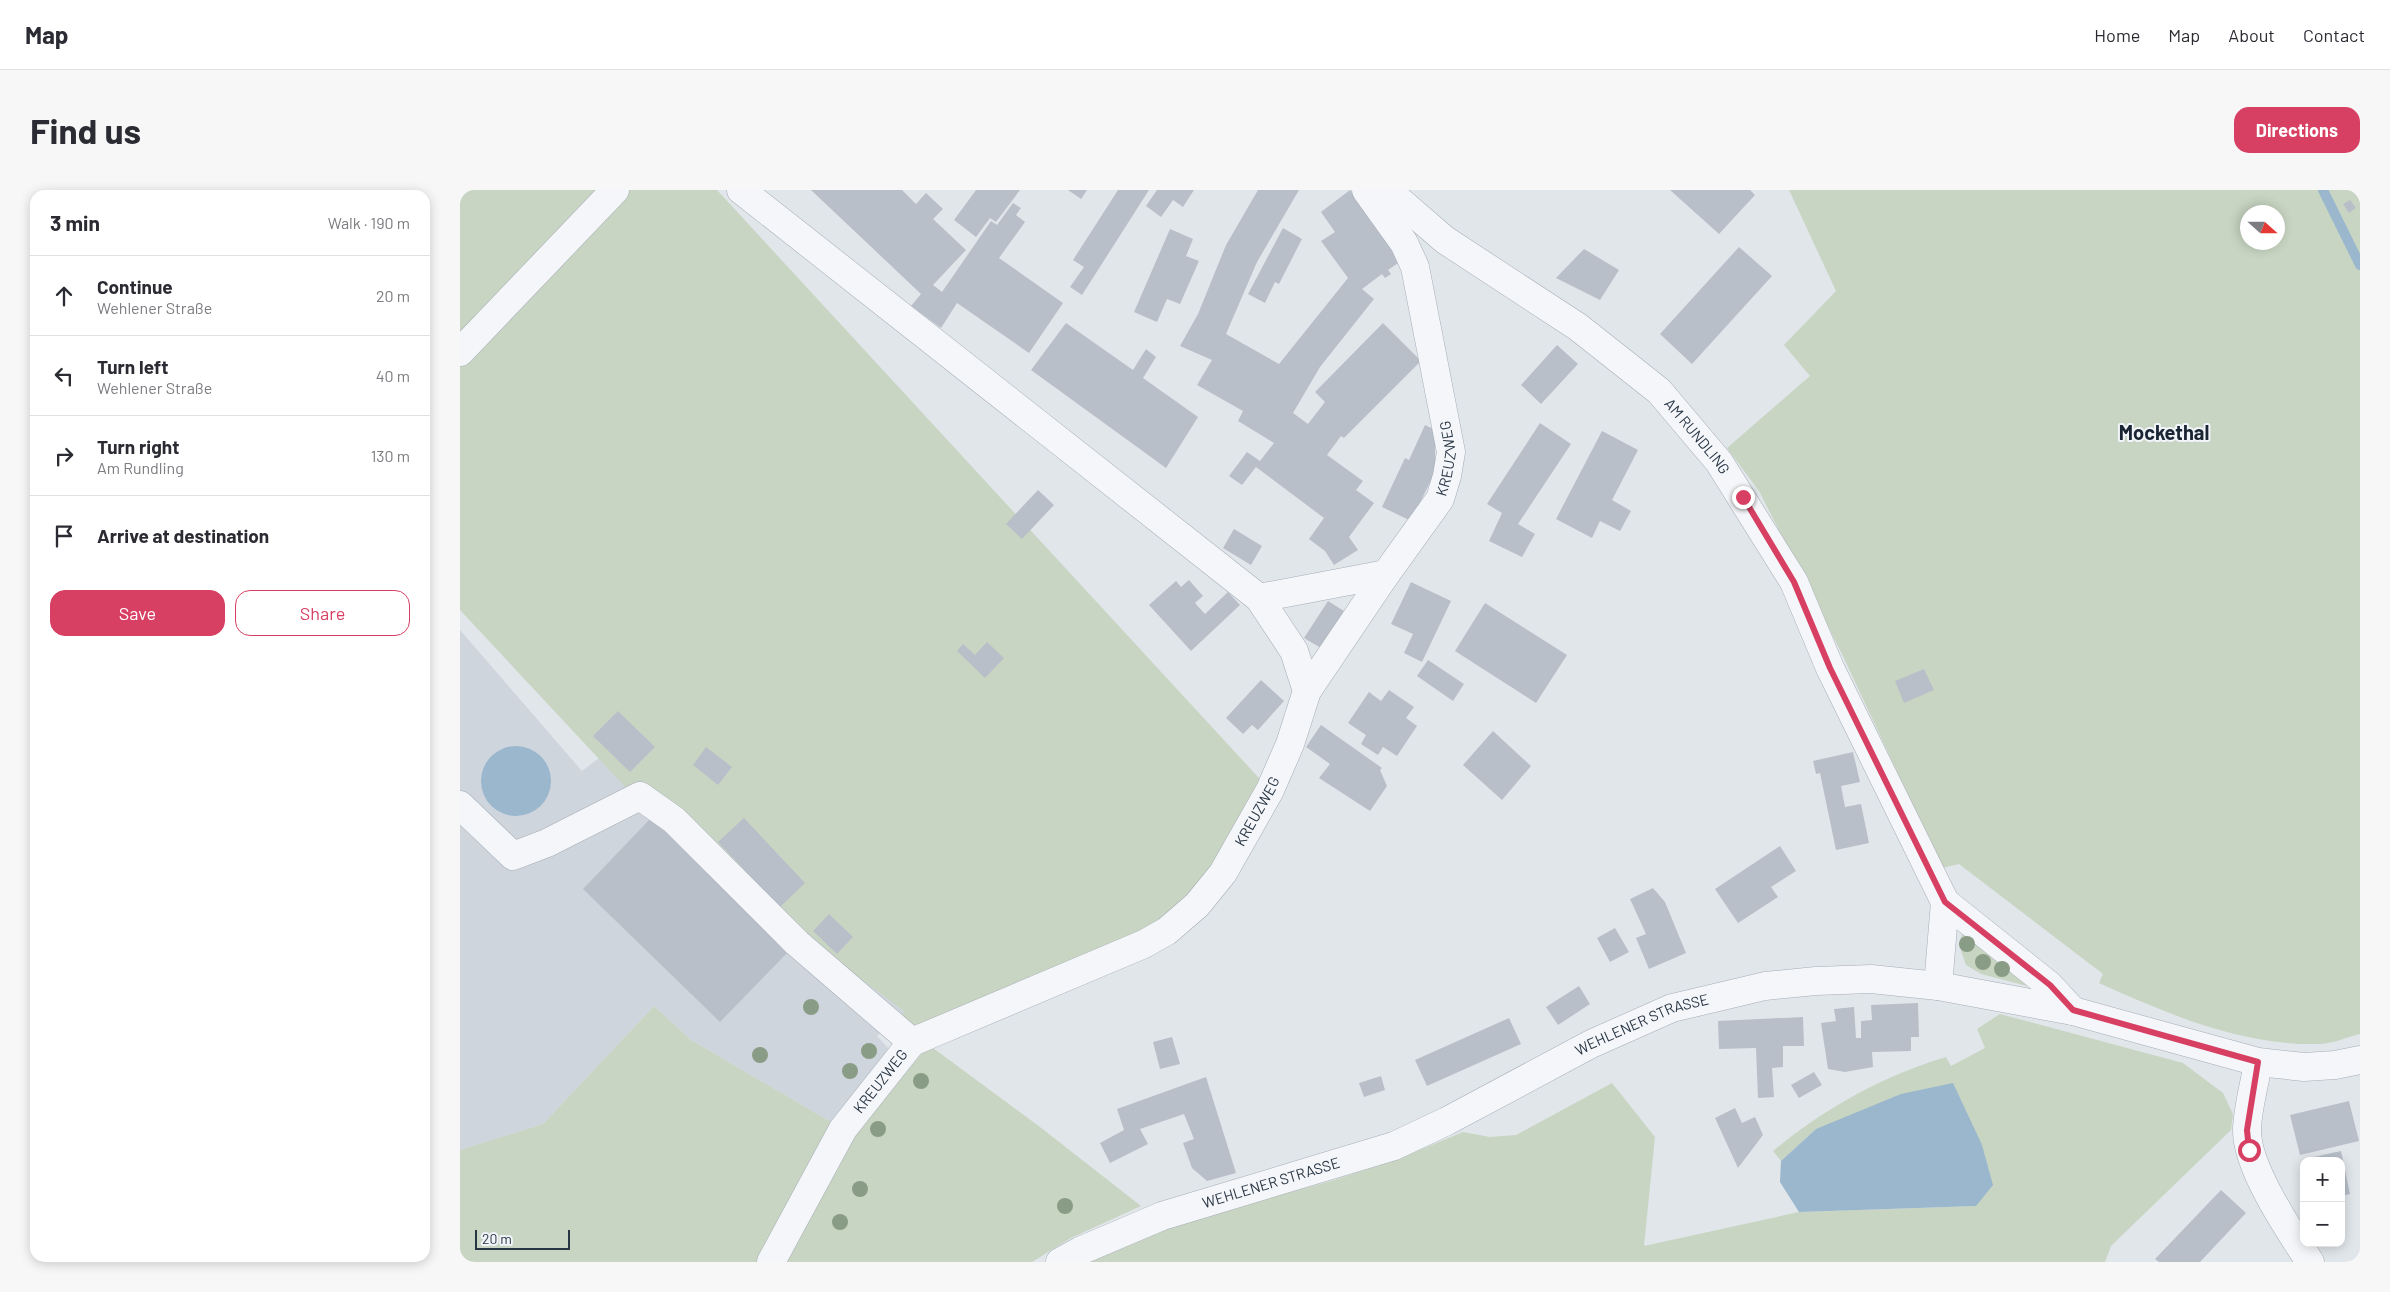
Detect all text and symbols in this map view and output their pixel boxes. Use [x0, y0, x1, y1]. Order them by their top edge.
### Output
text: Map [25, 20, 68, 49]
text: Home [2094, 24, 2140, 46]
text: Map [2168, 24, 2200, 46]
text: About [2228, 24, 2275, 46]
text: Contact [2303, 24, 2365, 46]
button: Directions [2234, 107, 2360, 153]
text: Find us [30, 109, 141, 151]
north arrow [2240, 205, 2285, 250]
text: 3 min [50, 210, 100, 235]
text: Walk · 190 m [328, 213, 410, 232]
text: Continue [97, 275, 173, 298]
icon: ahead [50, 282, 78, 310]
text: 20 m [376, 286, 410, 305]
text: Wehlener Straße [97, 298, 212, 317]
text: Turn left [97, 355, 168, 378]
icon: left [50, 362, 78, 390]
text: 40 m [376, 366, 410, 385]
text: Wehlener Straße [97, 378, 212, 397]
street label: AM RUNDLING [1661, 394, 1734, 477]
street label: KREUZWEG [1431, 419, 1459, 498]
district label: Mockethal [2119, 420, 2209, 444]
text: Turn right [97, 435, 179, 458]
icon: right [50, 442, 78, 470]
text: 130 m [371, 446, 410, 465]
text: Am Rundling [97, 458, 184, 477]
route end [1732, 486, 1755, 509]
icon: arrive [50, 522, 78, 550]
text: Arrive at destination [97, 524, 269, 547]
button: Save [50, 590, 225, 636]
button: Share [235, 590, 410, 636]
street label: KREUZWEG [1230, 774, 1283, 849]
street label: WEHLENER STRASSE [1572, 990, 1710, 1059]
street label: KREUZWEG [849, 1045, 911, 1116]
route start [2238, 1139, 2261, 1162]
street label: WEHLENER STRASSE [1200, 1153, 1342, 1211]
map controls [2300, 1157, 2345, 1247]
button: + [2300, 1157, 2345, 1202]
button: − [2300, 1202, 2345, 1247]
scale bar [475, 1227, 570, 1250]
text: 20 m [482, 1230, 512, 1247]

